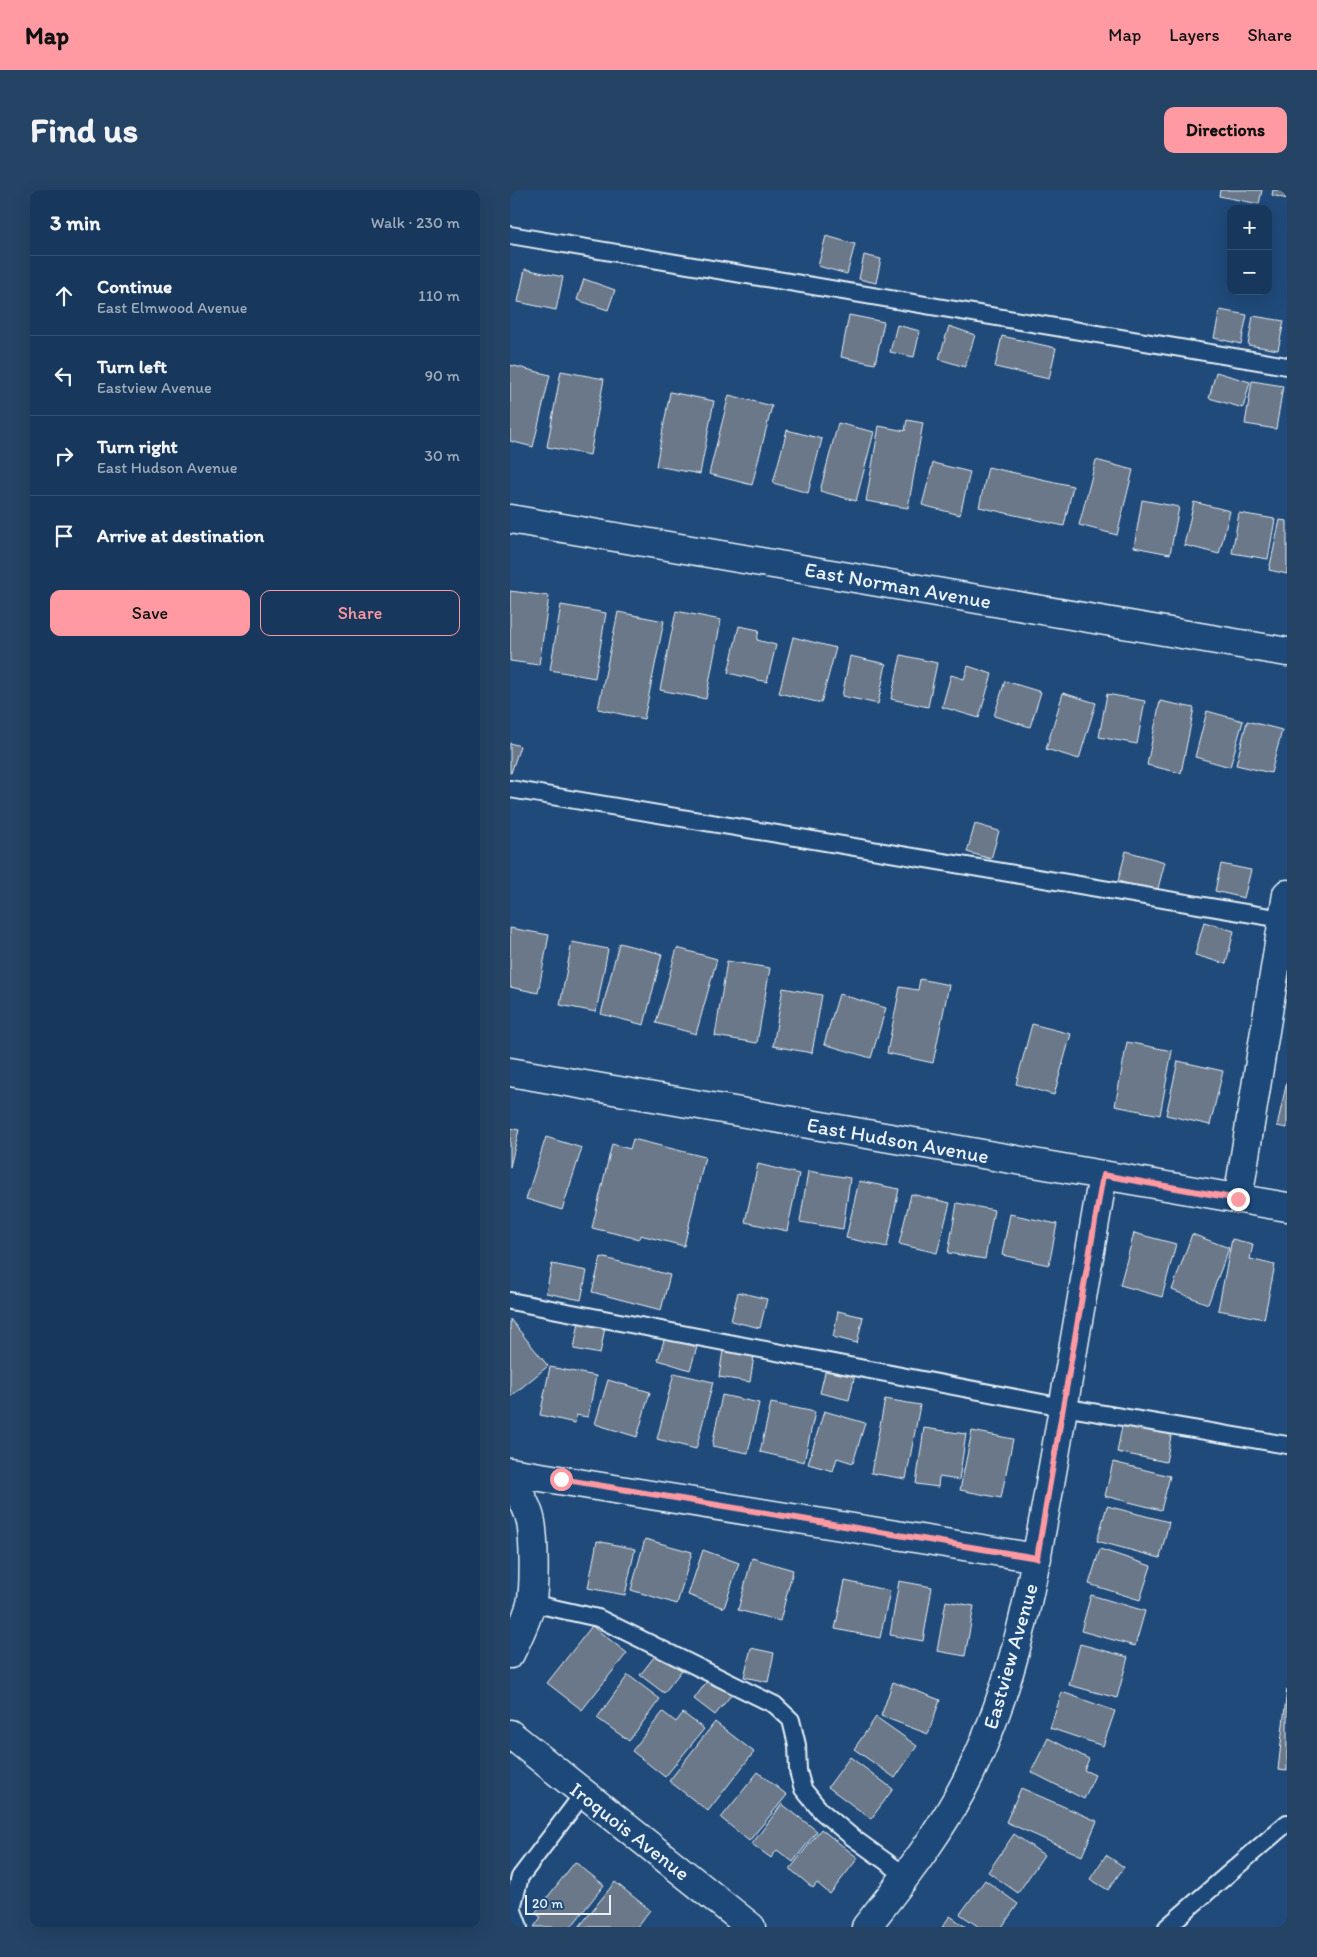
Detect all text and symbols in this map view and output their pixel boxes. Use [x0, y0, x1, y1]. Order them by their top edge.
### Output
text: Map [25, 21, 69, 50]
text: Map [1108, 24, 1141, 46]
text: Layers [1169, 24, 1219, 46]
text: Share [1247, 24, 1292, 46]
button: Directions [1164, 107, 1287, 153]
text: Find us [30, 109, 138, 151]
map controls [1227, 205, 1272, 295]
button: + [1227, 205, 1272, 250]
text: 3 min [50, 210, 100, 235]
text: Walk · 230 m [371, 213, 460, 232]
button: − [1227, 250, 1272, 295]
text: Continue [97, 275, 172, 298]
icon: ahead [50, 282, 78, 310]
text: 110 m [418, 286, 460, 305]
text: East Elmwood Avenue [97, 298, 247, 317]
text: Turn left [97, 355, 167, 378]
icon: left [50, 362, 78, 390]
text: 90 m [425, 366, 460, 385]
text: Eastview Avenue [97, 378, 212, 397]
text: Turn right [97, 435, 178, 458]
icon: right [50, 442, 78, 470]
text: 30 m [424, 446, 460, 465]
text: East Hudson Avenue [97, 458, 238, 477]
icon: arrive [50, 522, 78, 550]
text: Arrive at destination [97, 524, 264, 547]
street label: East Norman Avenue [803, 556, 993, 614]
button: Save [50, 590, 250, 636]
button: Share [260, 590, 460, 636]
street label: East Hudson Avenue [805, 1112, 991, 1168]
route end [1227, 1188, 1250, 1211]
route start [550, 1468, 573, 1491]
street label: Eastview Avenue [977, 1580, 1043, 1732]
street label: Iroquois Avenue [565, 1776, 695, 1886]
scale bar [525, 1892, 611, 1915]
text: 20 m [532, 1895, 563, 1912]

